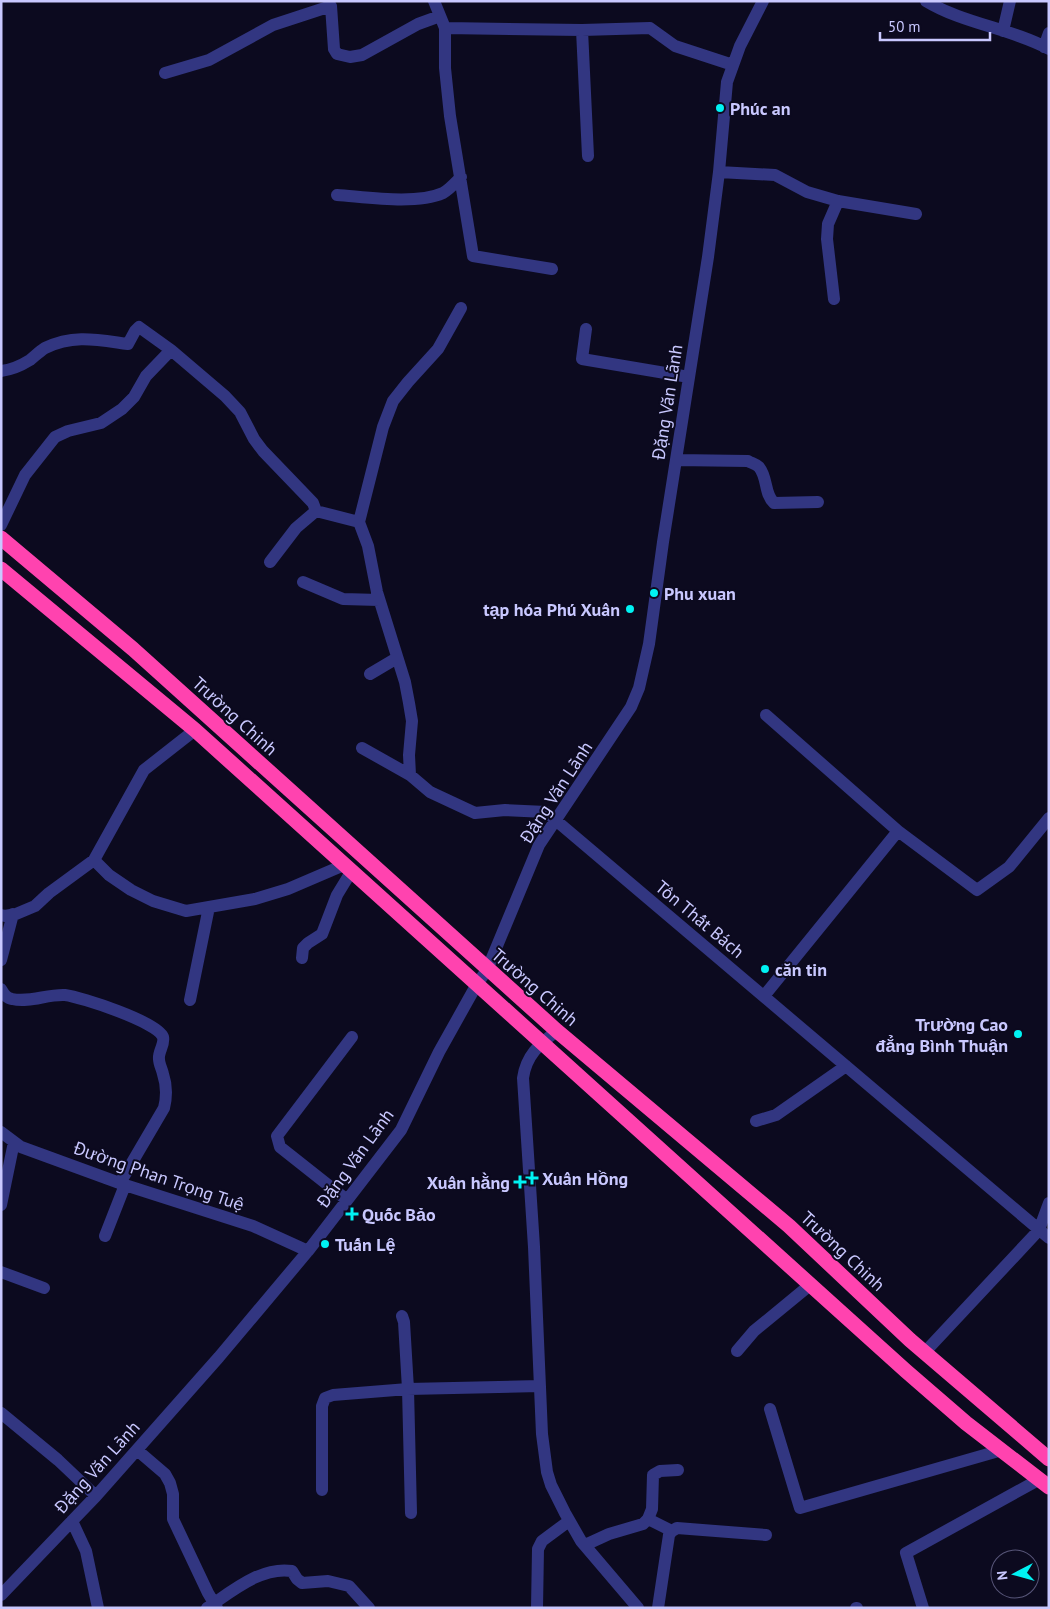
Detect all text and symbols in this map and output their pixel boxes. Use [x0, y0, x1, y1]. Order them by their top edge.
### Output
scale bar [880, 10, 990, 42]
text: 50 m [888, 17, 921, 36]
place label: Phúc an [730, 97, 790, 120]
marker: Phúc an [714, 102, 726, 114]
street label: Đặng Văn Lãnh [646, 343, 687, 462]
place label: Phu xuan [664, 582, 736, 605]
marker: Phu xuan [648, 587, 660, 599]
place label: tạp hóa Phú Xuân [483, 598, 620, 621]
marker: tạp hóa Phú Xuân [624, 603, 636, 615]
street label: Trường Chinh [188, 672, 282, 760]
street label: Đặng Văn Lãnh [514, 737, 597, 848]
street label: Tôn Thất Bách [651, 875, 749, 963]
street label: Trường Chinh [487, 943, 583, 1031]
place label: căn tin [775, 958, 827, 981]
marker: căn tin [759, 963, 771, 975]
place label: Trường Cao đẳng Bình Thuận [876, 1013, 1008, 1057]
marker: Trường Cao đẳng Bình Thuận [1012, 1028, 1024, 1040]
street label: Đặng Văn Lãnh [311, 1104, 399, 1213]
street label: Đường Phan Trọng Tuệ [70, 1136, 247, 1216]
place label: Xuân Hồng [542, 1167, 628, 1190]
place label: Xuân hằng [427, 1171, 510, 1194]
marker: Xuân Hồng [526, 1172, 538, 1184]
marker: Xuân hằng [514, 1176, 526, 1188]
place label: Quốc Bảo [362, 1203, 436, 1226]
street label: Trường Chinh [796, 1206, 890, 1296]
marker: Quốc Bảo [346, 1208, 358, 1220]
place label: Tuấn Lệ [335, 1233, 396, 1256]
marker: Tuấn Lệ [319, 1238, 331, 1250]
street label: Đặng Văn Lãnh [49, 1416, 145, 1519]
north arrow [990, 1549, 1040, 1599]
text: N [993, 1570, 1012, 1581]

